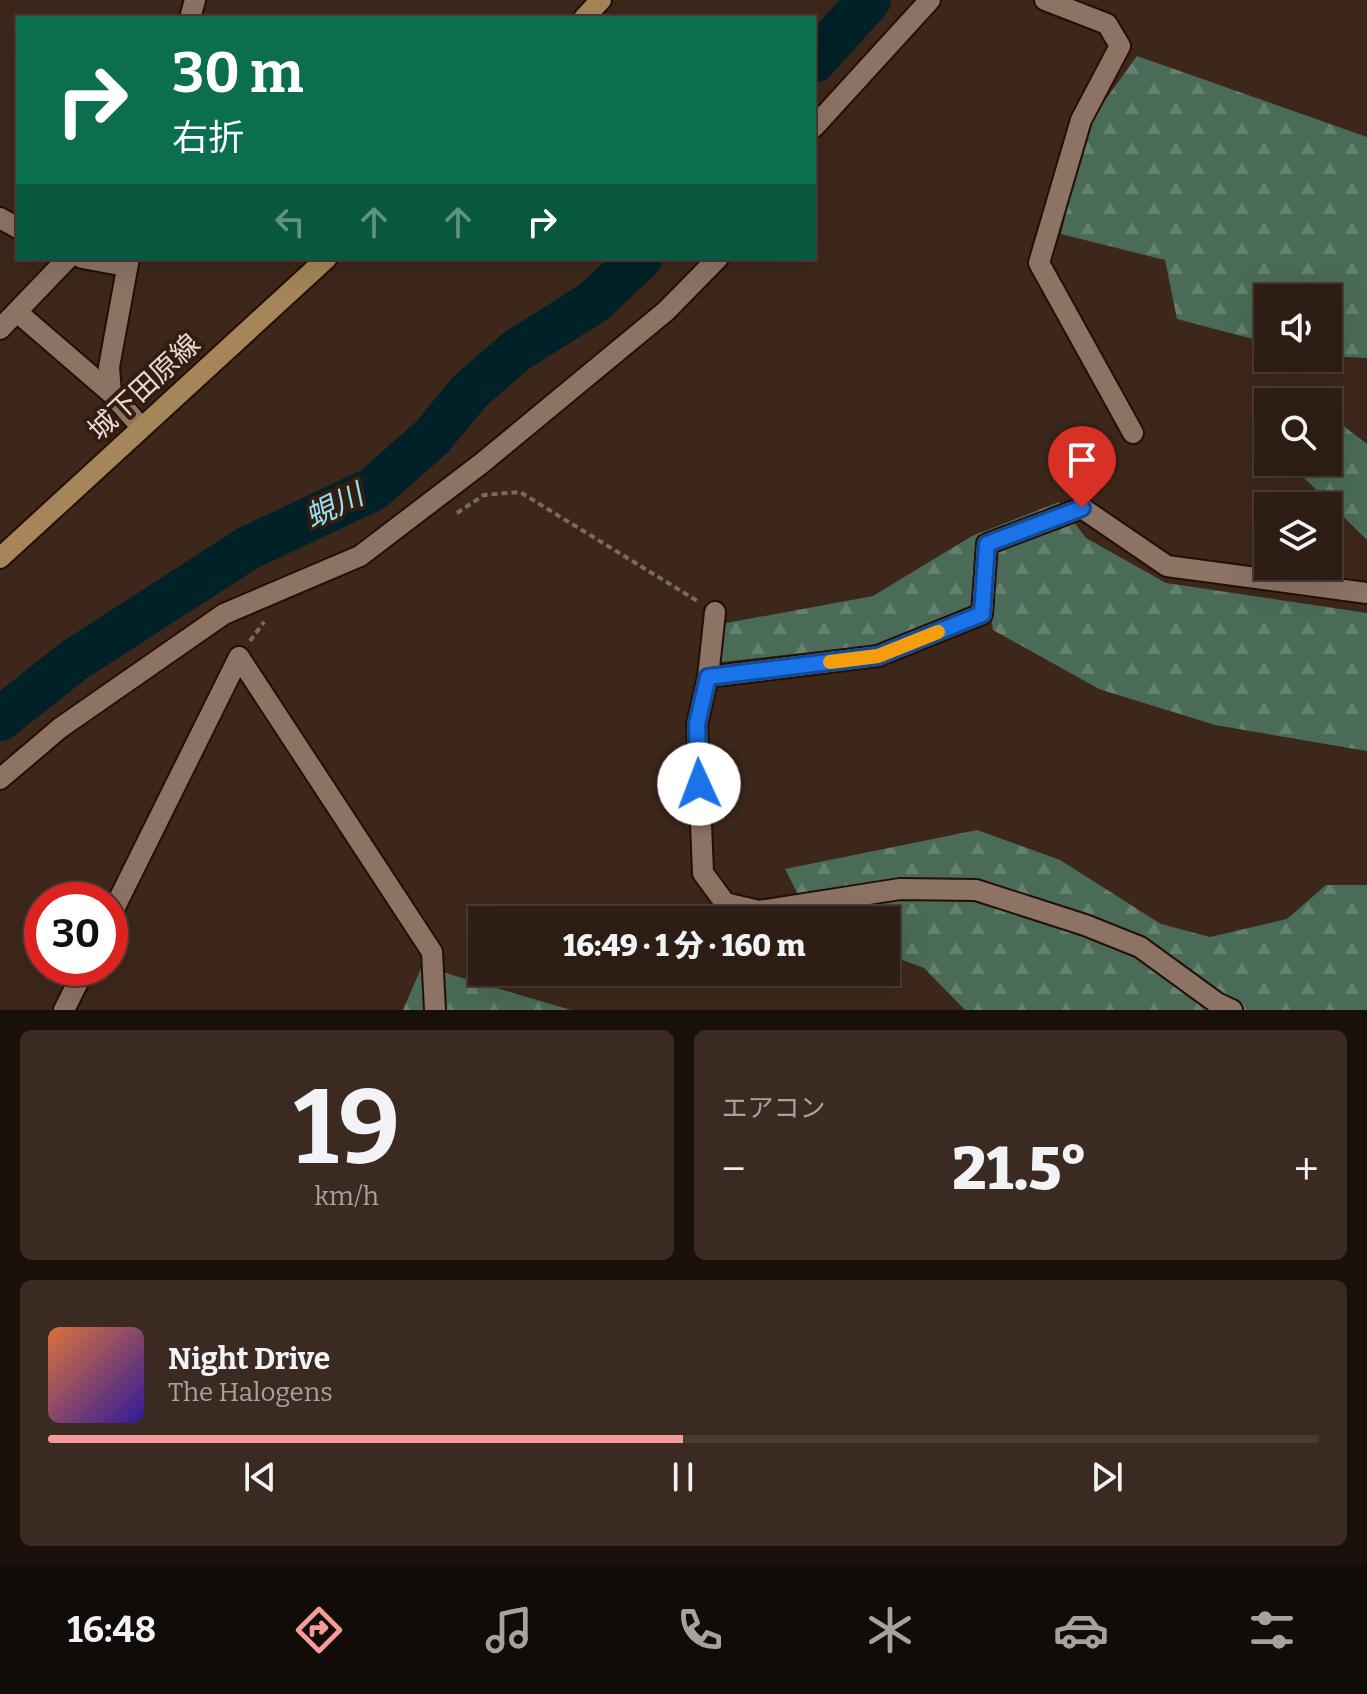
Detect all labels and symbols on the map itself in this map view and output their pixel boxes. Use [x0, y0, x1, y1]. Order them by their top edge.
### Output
street label: 城下田原線 [82, 327, 206, 447]
pin [1048, 426, 1116, 508]
water label: 蜆川 [299, 475, 372, 535]
position arrow [657, 742, 741, 826]
speed limit sign: 30 [24, 882, 128, 986]

